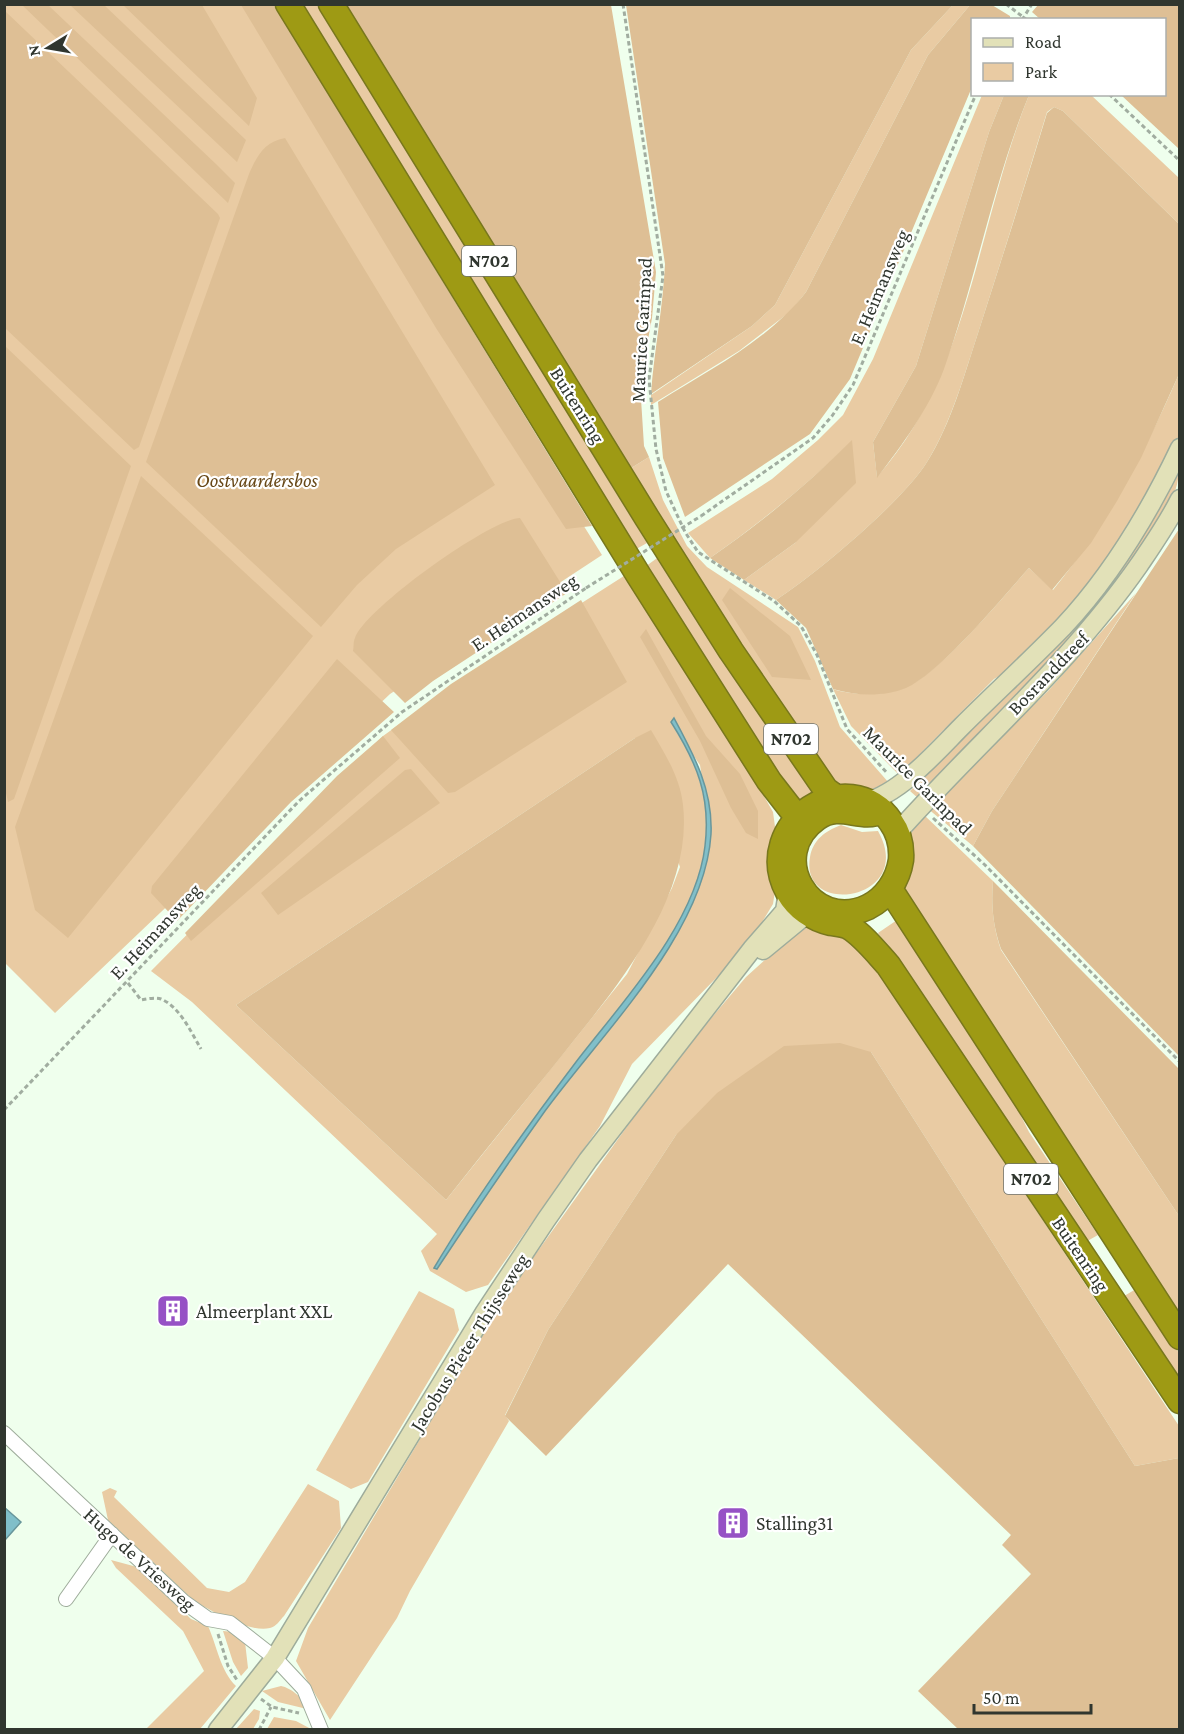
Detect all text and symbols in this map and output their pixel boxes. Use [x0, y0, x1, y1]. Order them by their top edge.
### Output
north arrow [18, 18, 78, 78]
legend [971, 18, 1166, 96]
text: Road [1025, 32, 1062, 52]
text: N [24, 44, 43, 58]
text: Park [1025, 62, 1057, 82]
street label: E. Heimansweg [845, 226, 914, 348]
road number: N702 [462, 246, 516, 276]
street label: Maurice Garinpad [626, 257, 657, 403]
street label: Buitenring [545, 363, 610, 448]
park label: Oostvaardersbos [196, 469, 318, 491]
street label: E. Heimansweg [467, 568, 582, 656]
street label: Bosranddreef [1003, 626, 1094, 719]
street label: Maurice Garinpad [858, 721, 977, 840]
road number: N702 [764, 724, 818, 754]
street label: E. Heimansweg [105, 878, 206, 984]
road number: N702 [1004, 1164, 1058, 1194]
street label: Buitenring [1047, 1212, 1114, 1296]
street label: Jacobus Pieter Thijsseweg [404, 1249, 534, 1437]
building icon: Almeerplant XXL [155, 1293, 191, 1329]
place label: Almeerplant XXL [196, 1300, 332, 1323]
street label: Hugo de Vriesweg [79, 1503, 201, 1616]
building icon: Stalling31 [715, 1505, 751, 1541]
place label: Stalling31 [756, 1512, 833, 1535]
scale bar [974, 1677, 1091, 1715]
text: 50 m [983, 1688, 1020, 1708]

